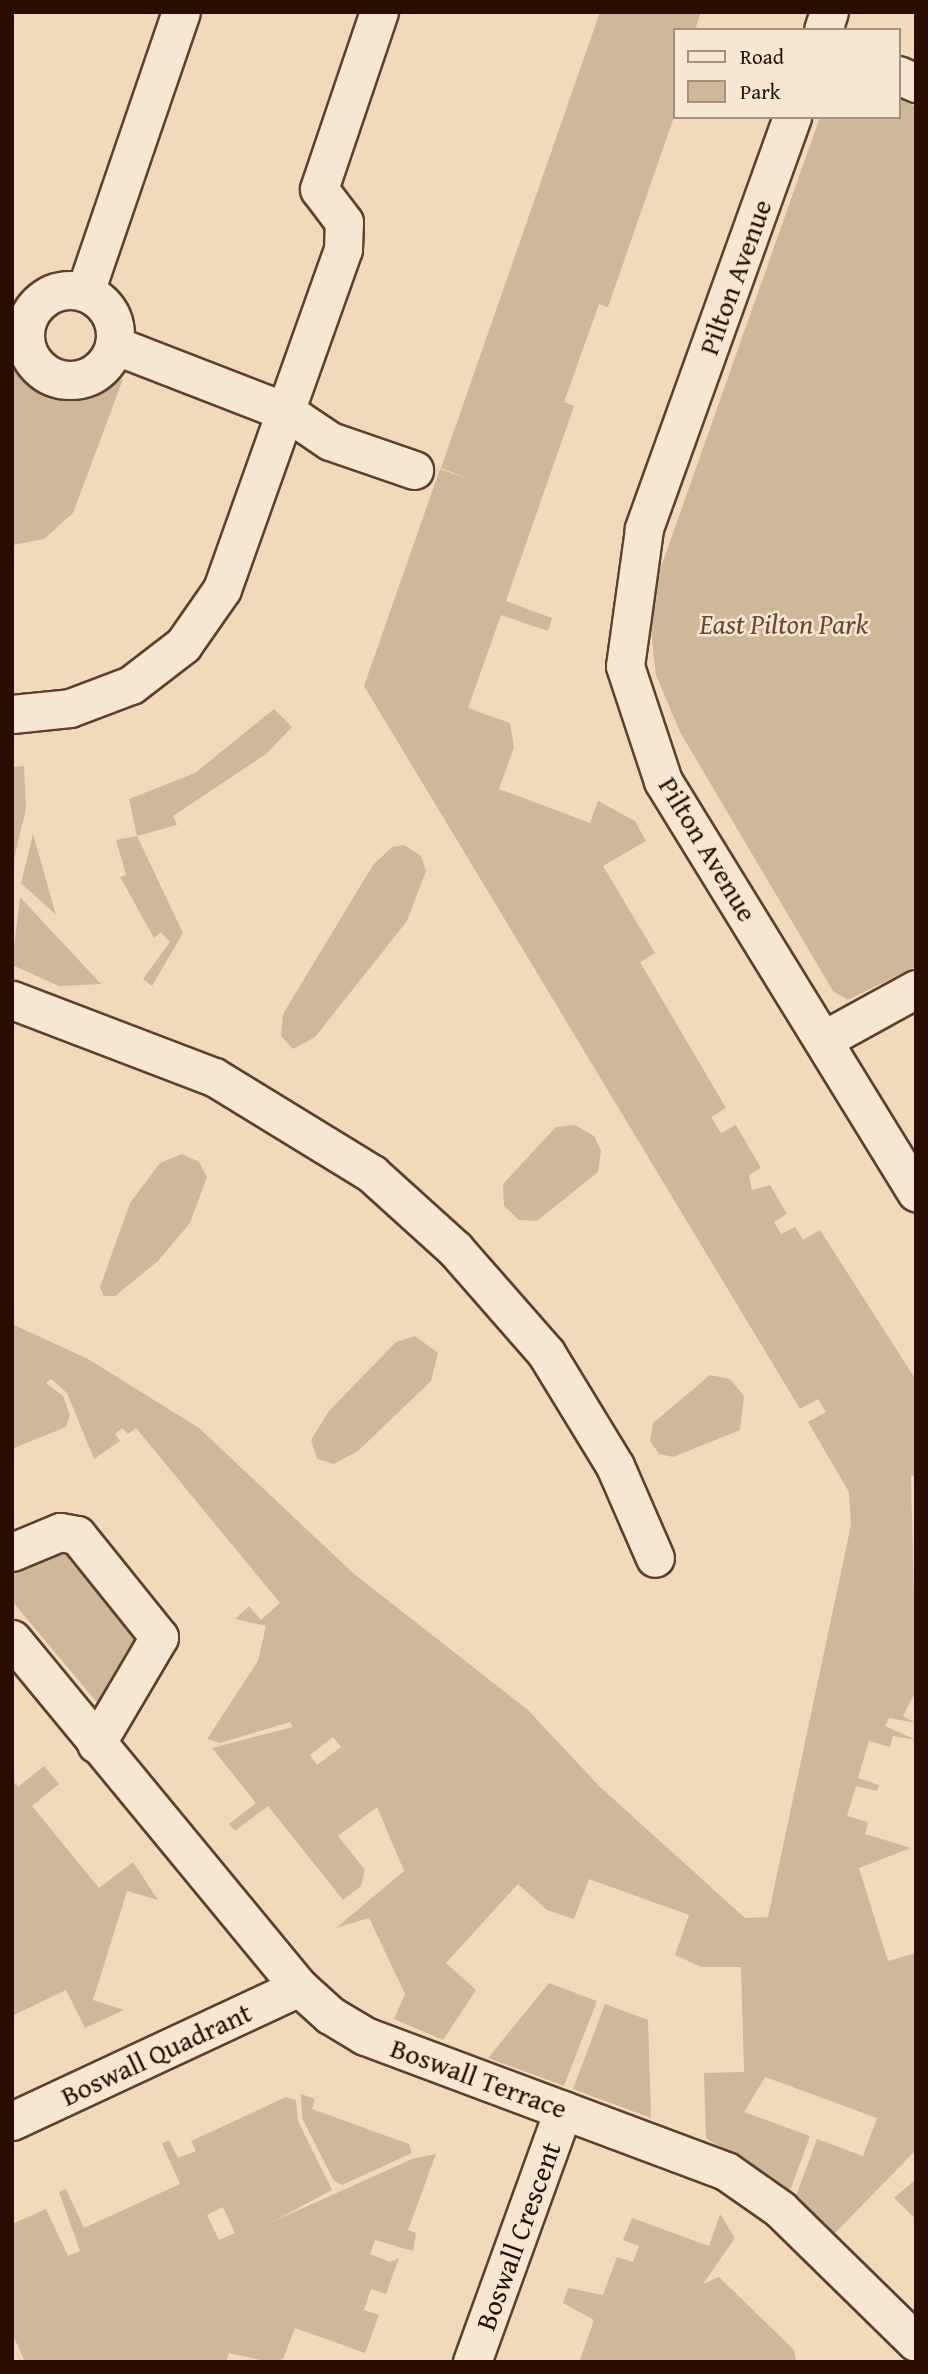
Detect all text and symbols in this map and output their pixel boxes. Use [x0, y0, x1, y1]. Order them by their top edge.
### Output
legend [673, 28, 900, 119]
text: Road [740, 41, 784, 72]
text: Park [740, 76, 781, 107]
street label: Pilton Avenue [691, 195, 779, 359]
park label: East Pilton Park [700, 607, 868, 641]
street label: Pilton Avenue [652, 771, 764, 927]
street label: Boswall Quadrant [55, 1995, 257, 2113]
street label: Boswall Terrace [386, 2031, 572, 2125]
street label: Boswall Crescent [468, 2137, 568, 2335]

